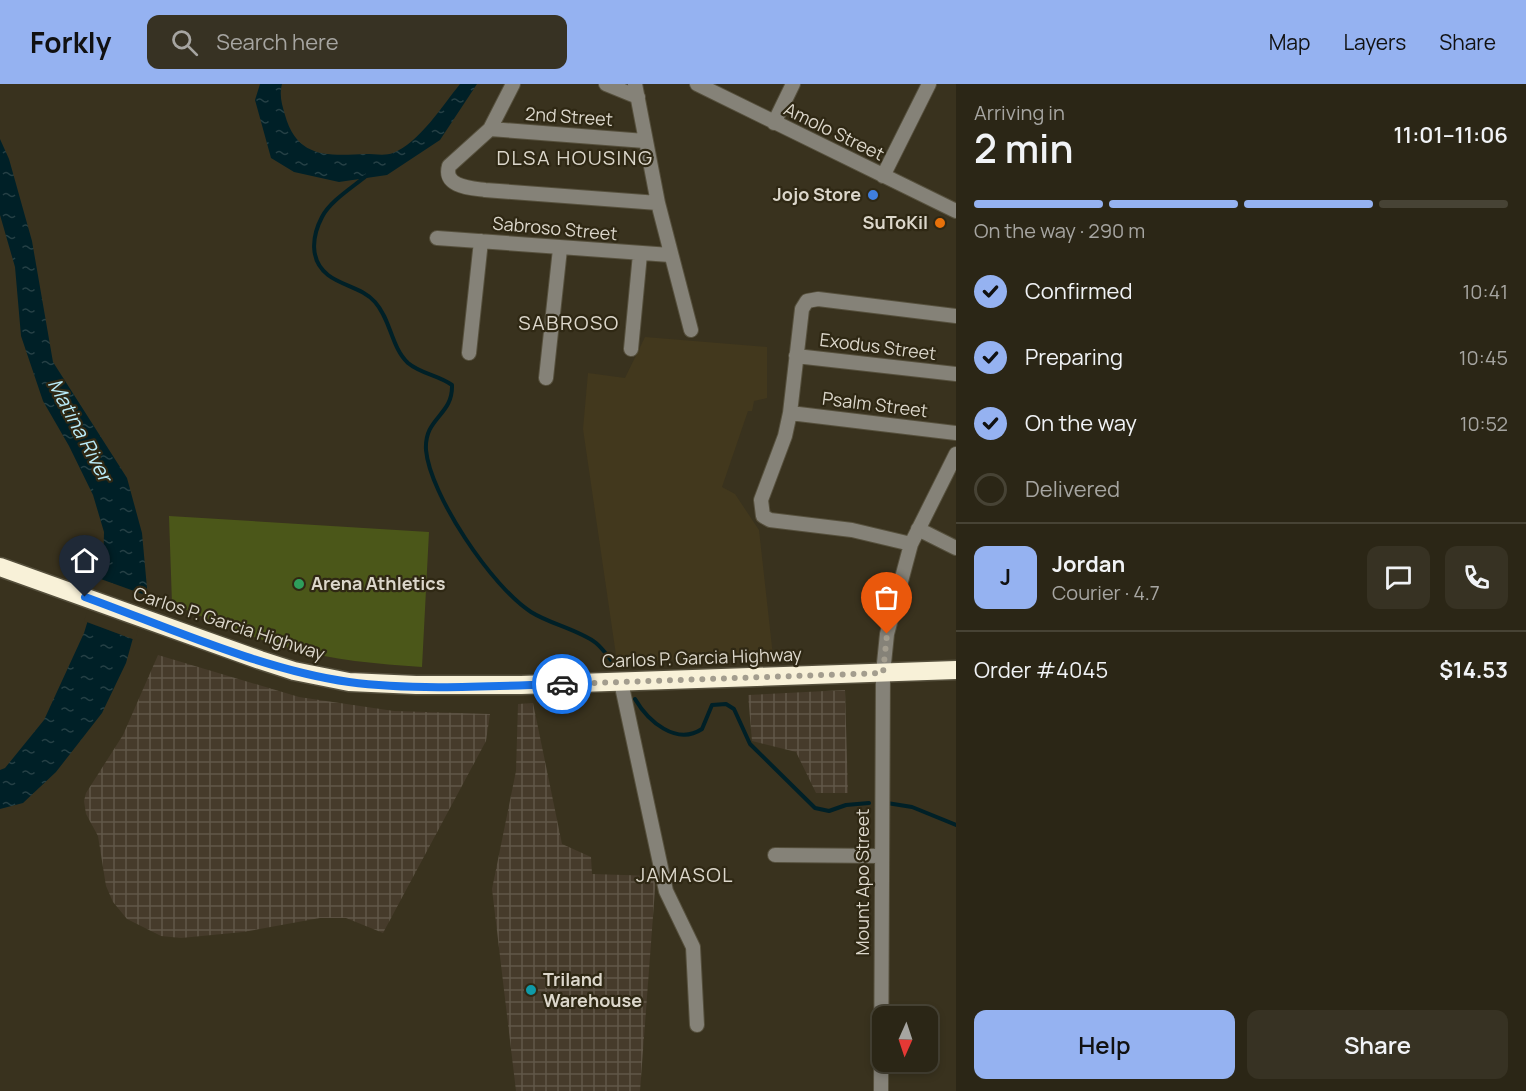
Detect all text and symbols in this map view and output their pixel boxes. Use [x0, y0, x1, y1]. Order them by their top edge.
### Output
search box [147, 15, 567, 69]
text: Forkly [30, 23, 111, 61]
icon: search [168, 26, 201, 59]
text: Search here [216, 27, 339, 57]
text: Map [1269, 28, 1310, 56]
text: Layers [1343, 28, 1406, 56]
text: Share [1439, 28, 1496, 56]
street label: Amolo Street [780, 97, 888, 166]
text: Arriving in [974, 99, 1065, 126]
street label: 2nd Street [524, 101, 614, 131]
text: 11:01–11:06 [1394, 120, 1508, 150]
text: 2 min [974, 121, 1073, 175]
district label: DLSA HOUSING [496, 144, 654, 171]
place label: Jojo Store [773, 182, 861, 206]
marker: Jojo Store [866, 188, 880, 202]
place label: SuToKil [863, 210, 928, 234]
street label: Sabroso Street [492, 211, 618, 245]
marker: SuToKil [933, 216, 947, 230]
text: On the way · 290 m [974, 217, 1145, 244]
icon: check [974, 275, 1007, 308]
text: Confirmed [1025, 276, 1133, 306]
text: 10:41 [1462, 278, 1508, 305]
district label: SABROSO [518, 309, 620, 336]
street label: Exodus Street [818, 327, 938, 365]
icon: check [974, 341, 1007, 374]
text: Preparing [1025, 342, 1123, 372]
text: 10:45 [1459, 344, 1508, 371]
water label: Matina River [42, 373, 120, 489]
street label: Psalm Street [821, 386, 929, 422]
icon: check [974, 407, 1007, 440]
text: On the way [1025, 408, 1137, 438]
text: 10:52 [1460, 410, 1508, 437]
text: Delivered [1025, 474, 1120, 504]
pin [59, 535, 110, 597]
icon: home [68, 544, 101, 577]
button: chat [1367, 546, 1430, 609]
button: phone [1445, 546, 1508, 609]
text: Jordan [1052, 549, 1125, 579]
text: J [1000, 562, 1011, 592]
place label: Arena Athletics [311, 571, 446, 595]
pin [861, 572, 912, 634]
marker: Arena Athletics [292, 577, 306, 591]
text: Courier · 4.7 [1052, 579, 1160, 606]
street label: Carlos P. Garcia Highway [131, 581, 329, 666]
icon: bag [870, 581, 903, 614]
street label: Carlos P. Garcia Highway [602, 642, 803, 672]
courier [532, 654, 592, 714]
text: Order #4045 [974, 655, 1108, 685]
text: $14.53 [1439, 655, 1508, 685]
icon: car [546, 668, 579, 701]
street label: Mount Apo Street [850, 808, 874, 956]
district label: JAMASOL [636, 861, 734, 888]
place label: Triland Warehouse [543, 967, 642, 1012]
marker: Triland Warehouse [524, 983, 538, 997]
north arrow [872, 1006, 938, 1072]
map controls [872, 1006, 938, 1072]
button: Help [974, 1010, 1235, 1079]
button: Share [1247, 1010, 1508, 1079]

